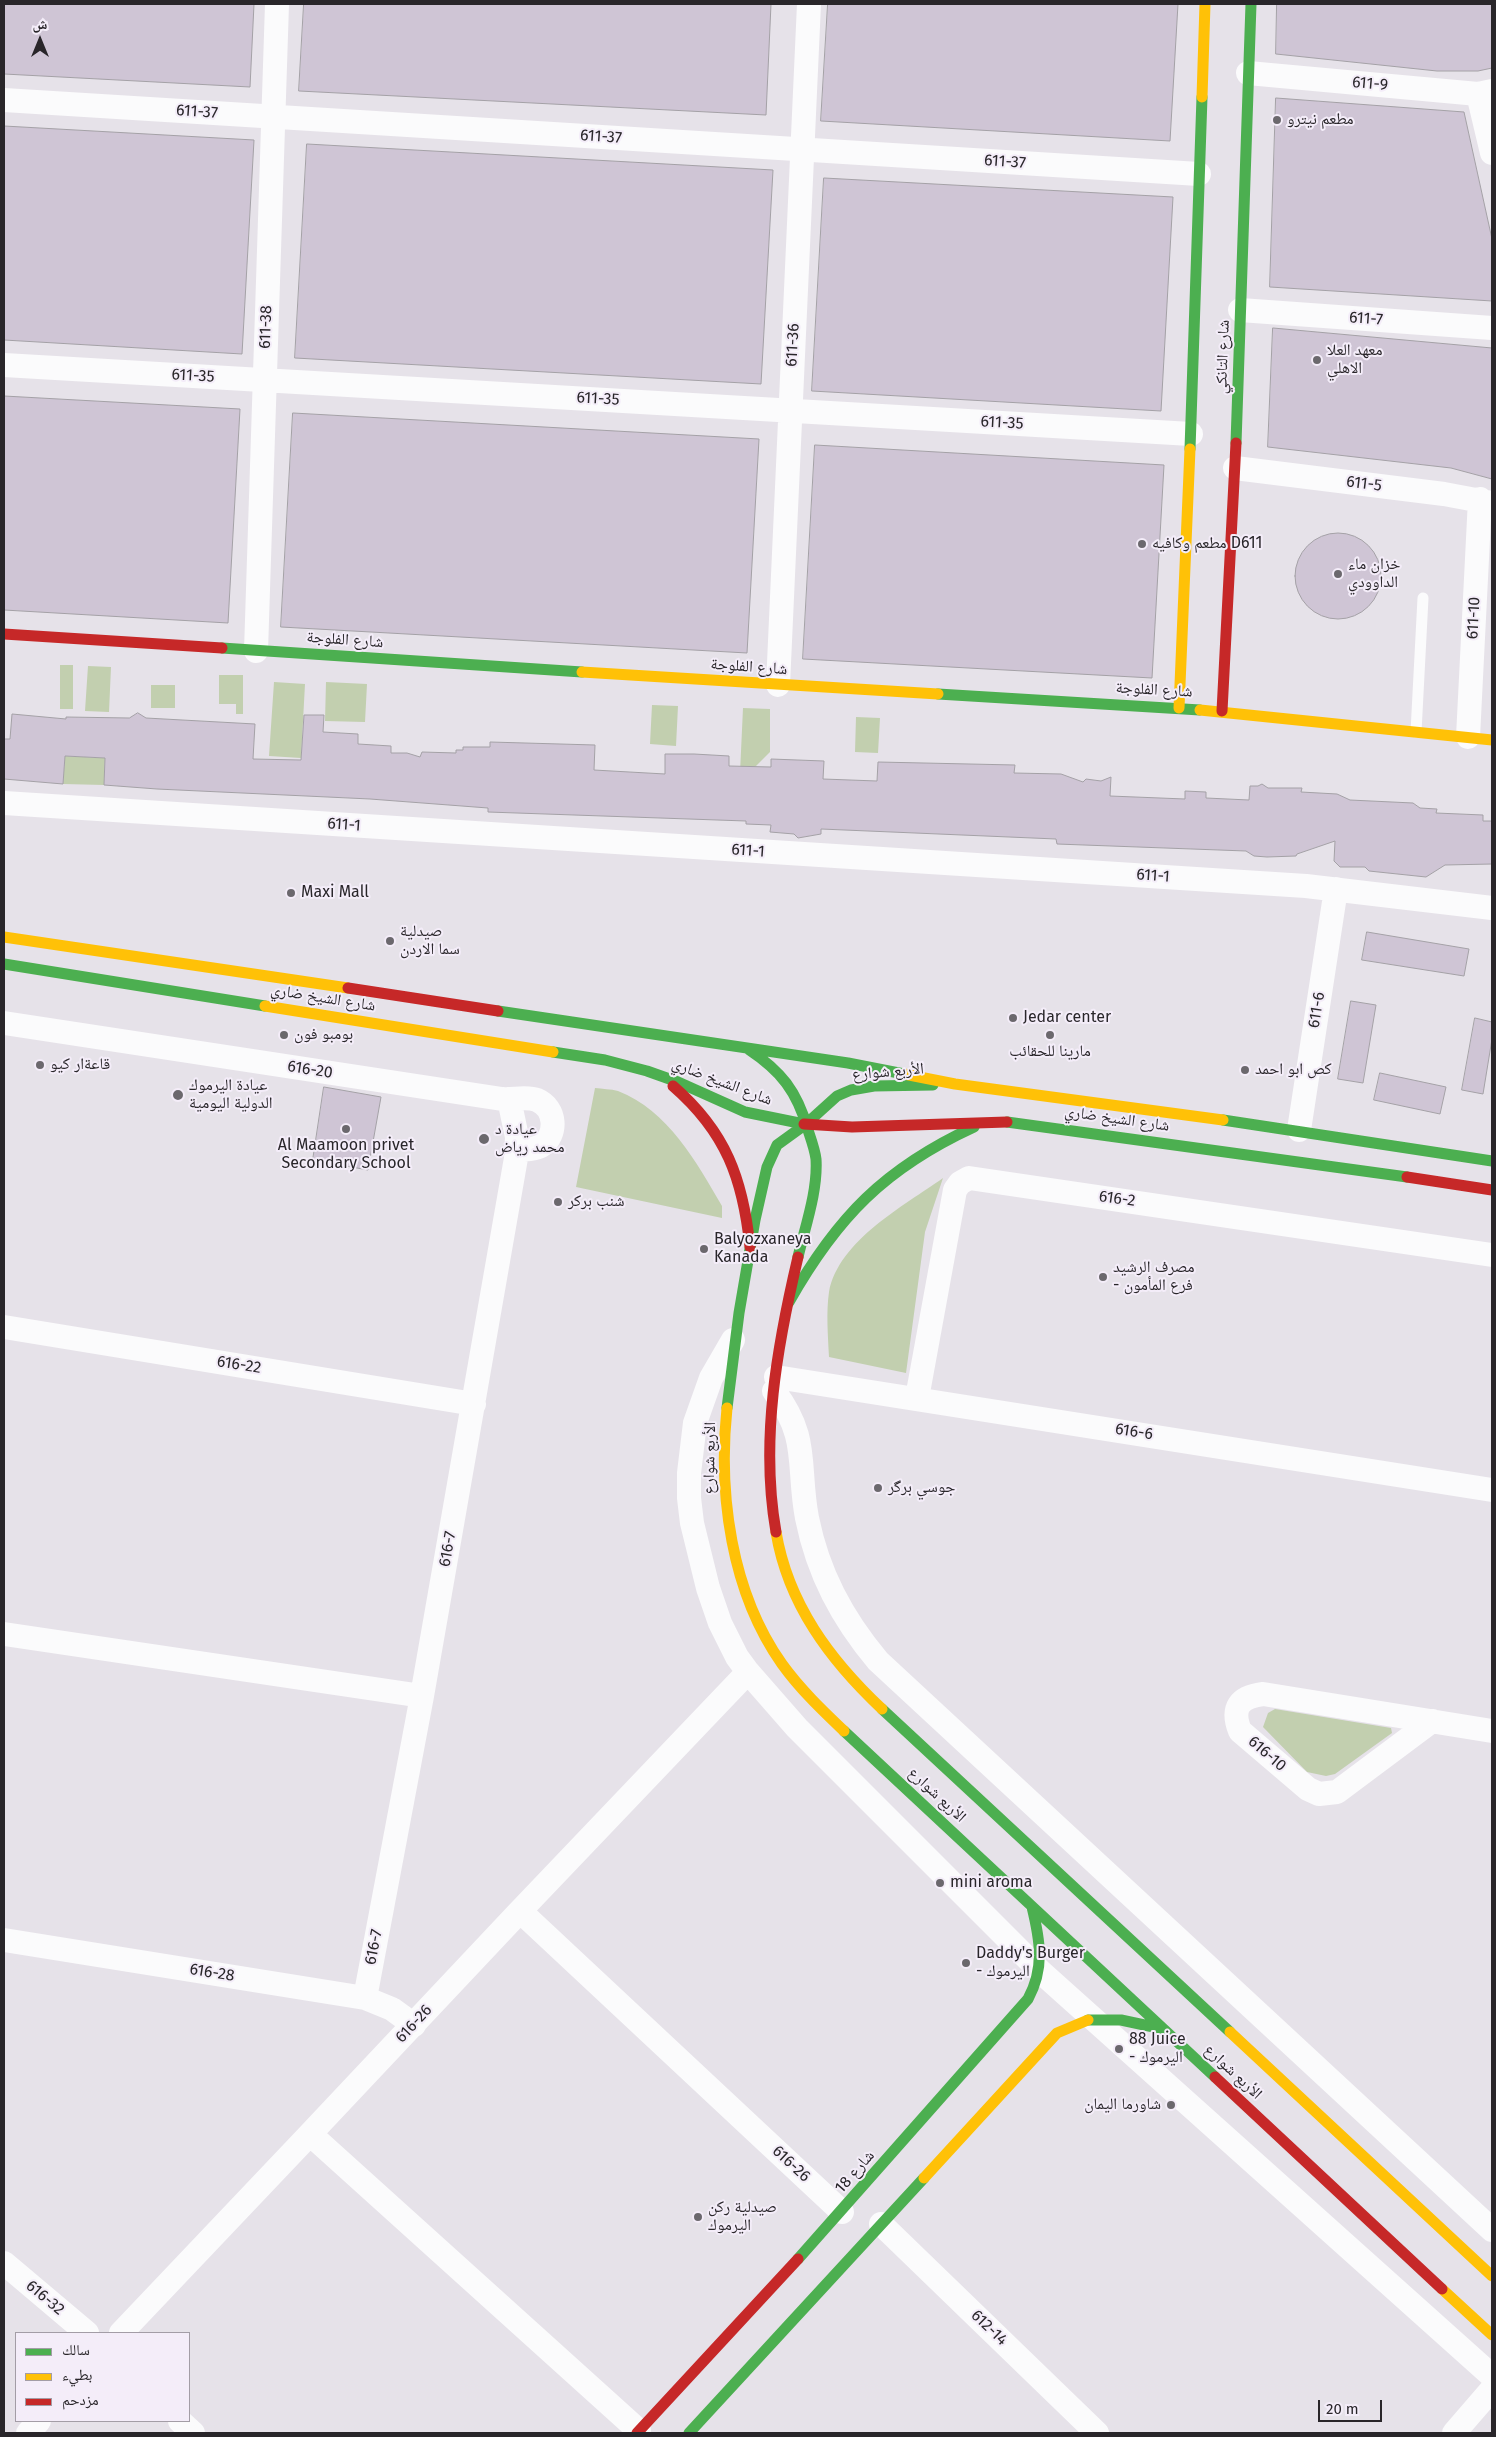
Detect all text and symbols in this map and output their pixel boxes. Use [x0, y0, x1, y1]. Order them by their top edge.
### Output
north arrow [15, 15, 65, 65]
text: ش [33, 16, 47, 33]
street label: 611-9 [1351, 73, 1389, 95]
street label: 611-37 [175, 101, 219, 123]
place label: مطعم نيترو [1287, 110, 1354, 130]
marker: مطعم نيترو [1271, 114, 1283, 126]
street label: 611-37 [579, 126, 623, 148]
street label: 611-37 [983, 151, 1027, 173]
street label: 611-38 [256, 305, 276, 349]
street label: 611-7 [1348, 308, 1384, 330]
street label: شارع التانكي [1212, 319, 1234, 395]
street label: 611-36 [782, 323, 804, 367]
place label: معهد العلا الاهلي [1327, 341, 1382, 379]
marker: معهد العلا الاهلي [1311, 354, 1323, 366]
street label: 611-35 [171, 365, 215, 387]
street label: 611-35 [576, 388, 620, 410]
street label: 611-35 [980, 412, 1024, 434]
street label: 611-5 [1345, 472, 1383, 496]
place label: مطعم وكافيه D611 [1152, 534, 1262, 554]
marker: مطعم وكافيه D611 [1136, 538, 1148, 550]
place label: خزان ماء الداوودي [1348, 555, 1400, 593]
marker: خزان ماء الداوودي [1332, 568, 1344, 580]
street label: 611-10 [1463, 596, 1485, 640]
street label: شارع الفلوجة [306, 628, 384, 652]
street label: شارع الفلوجة [710, 655, 788, 679]
street label: شارع الفلوجة [1115, 678, 1193, 702]
street label: 611-1 [327, 814, 361, 836]
street label: 611-1 [731, 840, 765, 862]
street label: 611-1 [1136, 865, 1170, 887]
place label: Maxi Mall [301, 883, 369, 903]
marker: Maxi Mall [285, 887, 297, 899]
place label: صيدلية سما الاردن [400, 922, 460, 960]
marker: صيدلية سما الاردن [384, 935, 396, 947]
street label: شارع الشيخ ضاري [269, 980, 377, 1016]
street label: 611-6 [1305, 991, 1329, 1029]
place label: Jedar center [1023, 1008, 1111, 1028]
marker: Jedar center [1007, 1012, 1019, 1024]
place label: بومبو فون [294, 1025, 353, 1045]
marker: بومبو فون [278, 1029, 290, 1041]
marker: مارينا للحقائب [1044, 1029, 1056, 1041]
place label: مارينا للحقائب [1009, 1042, 1091, 1062]
street label: شارع الشيخ ضاري [669, 1054, 775, 1110]
place label: قاعةار كيو [50, 1055, 110, 1075]
street label: 616-20 [286, 1057, 334, 1083]
marker: قاعةار كيو [34, 1059, 46, 1071]
street label: الأربع شوارع [851, 1059, 925, 1085]
place label: كص ابو احمد [1255, 1060, 1332, 1080]
marker: كص ابو احمد [1239, 1064, 1251, 1076]
place label: عيادة اليرموك الدولية اليومية [189, 1076, 273, 1114]
marker: عيادة اليرموك الدولية اليومية [171, 1088, 185, 1102]
street label: شارع الشيخ ضاري [1063, 1102, 1171, 1136]
place label: عيادة د محمد رياض [495, 1120, 565, 1158]
marker: Al Maamoon privet Secondary School [340, 1123, 352, 1135]
marker: عيادة د محمد رياض [477, 1132, 491, 1146]
place label: Al Maamoon privet Secondary School [278, 1136, 414, 1174]
street label: 616-2 [1098, 1187, 1136, 1211]
place label: شنب بركر [568, 1192, 624, 1212]
marker: شنب بركر [552, 1196, 564, 1208]
place label: Balyozxaneya Kanada [714, 1230, 811, 1268]
marker: Balyozxaneya Kanada [698, 1243, 710, 1255]
place label: مصرف الرشيد - فرع المأمون [1113, 1258, 1195, 1296]
marker: مصرف الرشيد - فرع المأمون [1097, 1271, 1109, 1283]
street label: 616-22 [216, 1352, 262, 1378]
street label: 616-6 [1114, 1420, 1154, 1444]
street label: الأربع شوارع [700, 1422, 720, 1494]
place label: جوسي برگر [888, 1478, 955, 1498]
marker: جوسي برگر [872, 1482, 884, 1494]
street label: 616-7 [435, 1530, 461, 1568]
street label: 616-10 [1244, 1732, 1290, 1776]
street label: الأربع شوارع [904, 1763, 970, 1827]
place label: mini aroma [950, 1873, 1033, 1893]
marker: mini aroma [934, 1877, 946, 1889]
street label: 616-7 [361, 1928, 387, 1966]
place label: Daddy's Burger - اليرموك [976, 1944, 1085, 1982]
marker: Daddy's Burger - اليرموك [960, 1957, 972, 1969]
street label: 616-28 [188, 1960, 236, 1986]
street label: 616-26 [392, 2001, 436, 2047]
place label: 88 Juice - اليرموك [1129, 2030, 1186, 2068]
street label: الأربع شوارع [1200, 2040, 1266, 2104]
marker: 88 Juice - اليرموك [1113, 2043, 1125, 2055]
place label: شاورما اليمان [1084, 2095, 1161, 2115]
marker: شاورما اليمان [1165, 2099, 1177, 2111]
street label: 616-26 [768, 2142, 814, 2186]
street label: شارع 18 [831, 2147, 879, 2197]
place label: صيدلية ركن اليرموك [708, 2198, 777, 2236]
marker: صيدلية ركن اليرموك [692, 2211, 704, 2223]
street label: 616-32 [22, 2276, 68, 2320]
street label: 612-14 [967, 2306, 1011, 2350]
legend [15, 2332, 190, 2422]
text: سالك [62, 2341, 90, 2359]
text: بطيء [62, 2366, 92, 2384]
scale bar [1321, 2390, 1385, 2422]
text: مزدحم [62, 2391, 99, 2409]
text: 20 m [1326, 2400, 1359, 2418]

